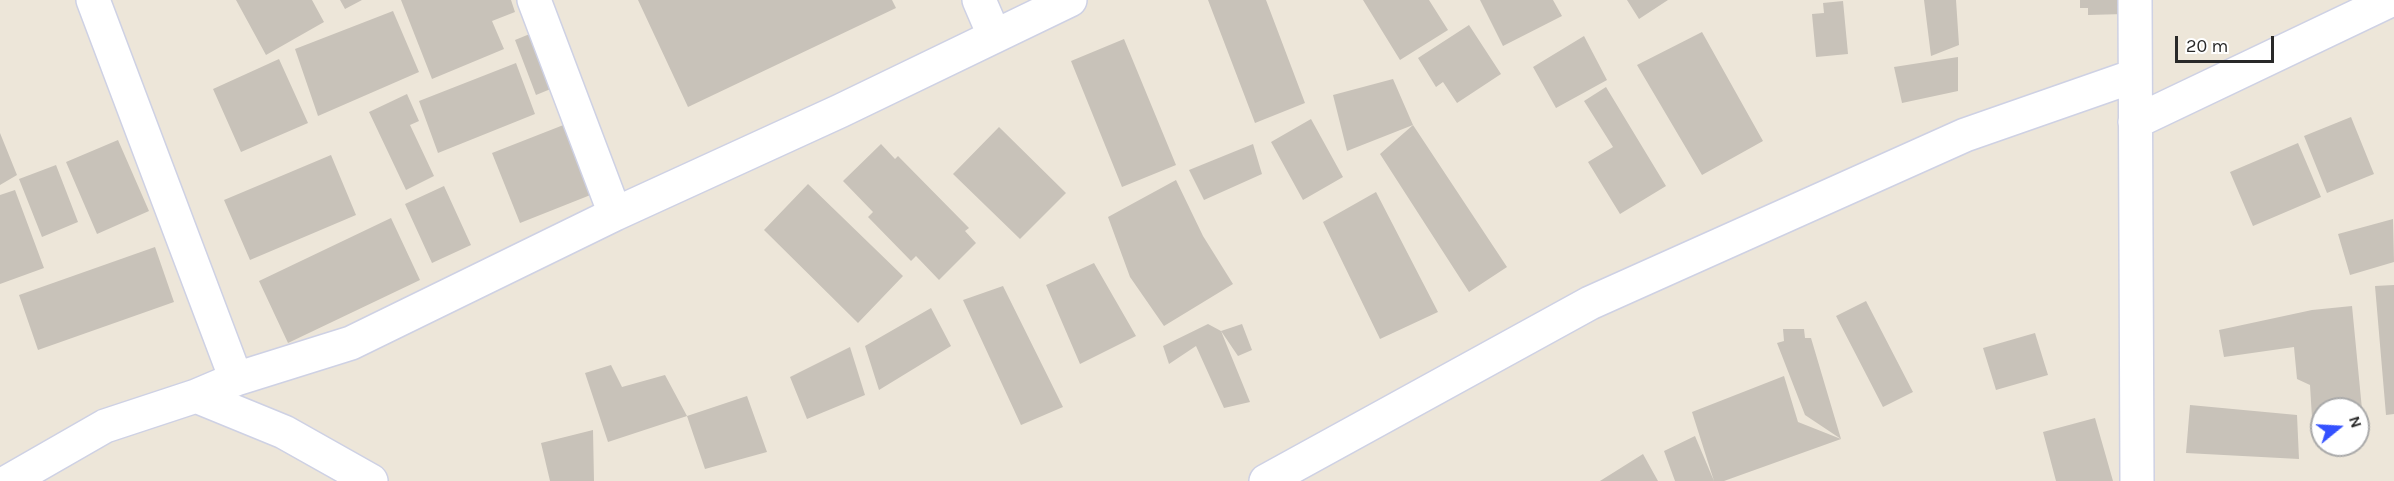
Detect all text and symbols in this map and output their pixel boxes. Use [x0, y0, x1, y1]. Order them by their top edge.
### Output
scale bar [2178, 24, 2277, 62]
text: 20 m [2186, 35, 2228, 57]
north arrow [2310, 397, 2370, 457]
text: N [2345, 413, 2366, 430]

